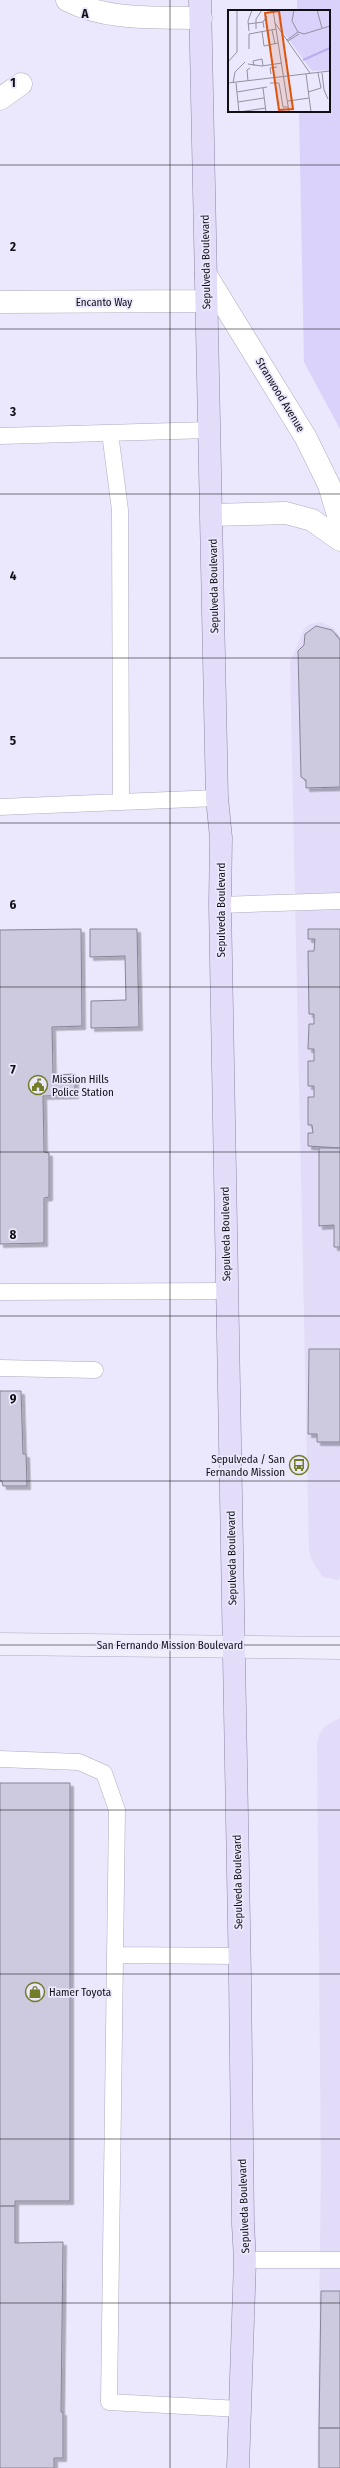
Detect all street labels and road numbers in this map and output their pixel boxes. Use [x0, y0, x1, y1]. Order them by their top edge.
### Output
street label: Sepulveda Boulevard [199, 214, 213, 310]
street label: Encanto Way [76, 296, 132, 309]
street label: Stranwood Avenue [253, 356, 307, 434]
street label: Sepulveda Boulevard [207, 538, 221, 634]
street label: Sepulveda Boulevard [215, 863, 228, 957]
street label: Sepulveda Boulevard [219, 1186, 233, 1282]
street label: Sepulveda Boulevard [225, 1510, 239, 1606]
street label: San Fernando Mission Boulevard [97, 1639, 243, 1652]
street label: Sepulveda Boulevard [231, 1834, 245, 1930]
street label: Sepulveda Boulevard [236, 2158, 252, 2254]

